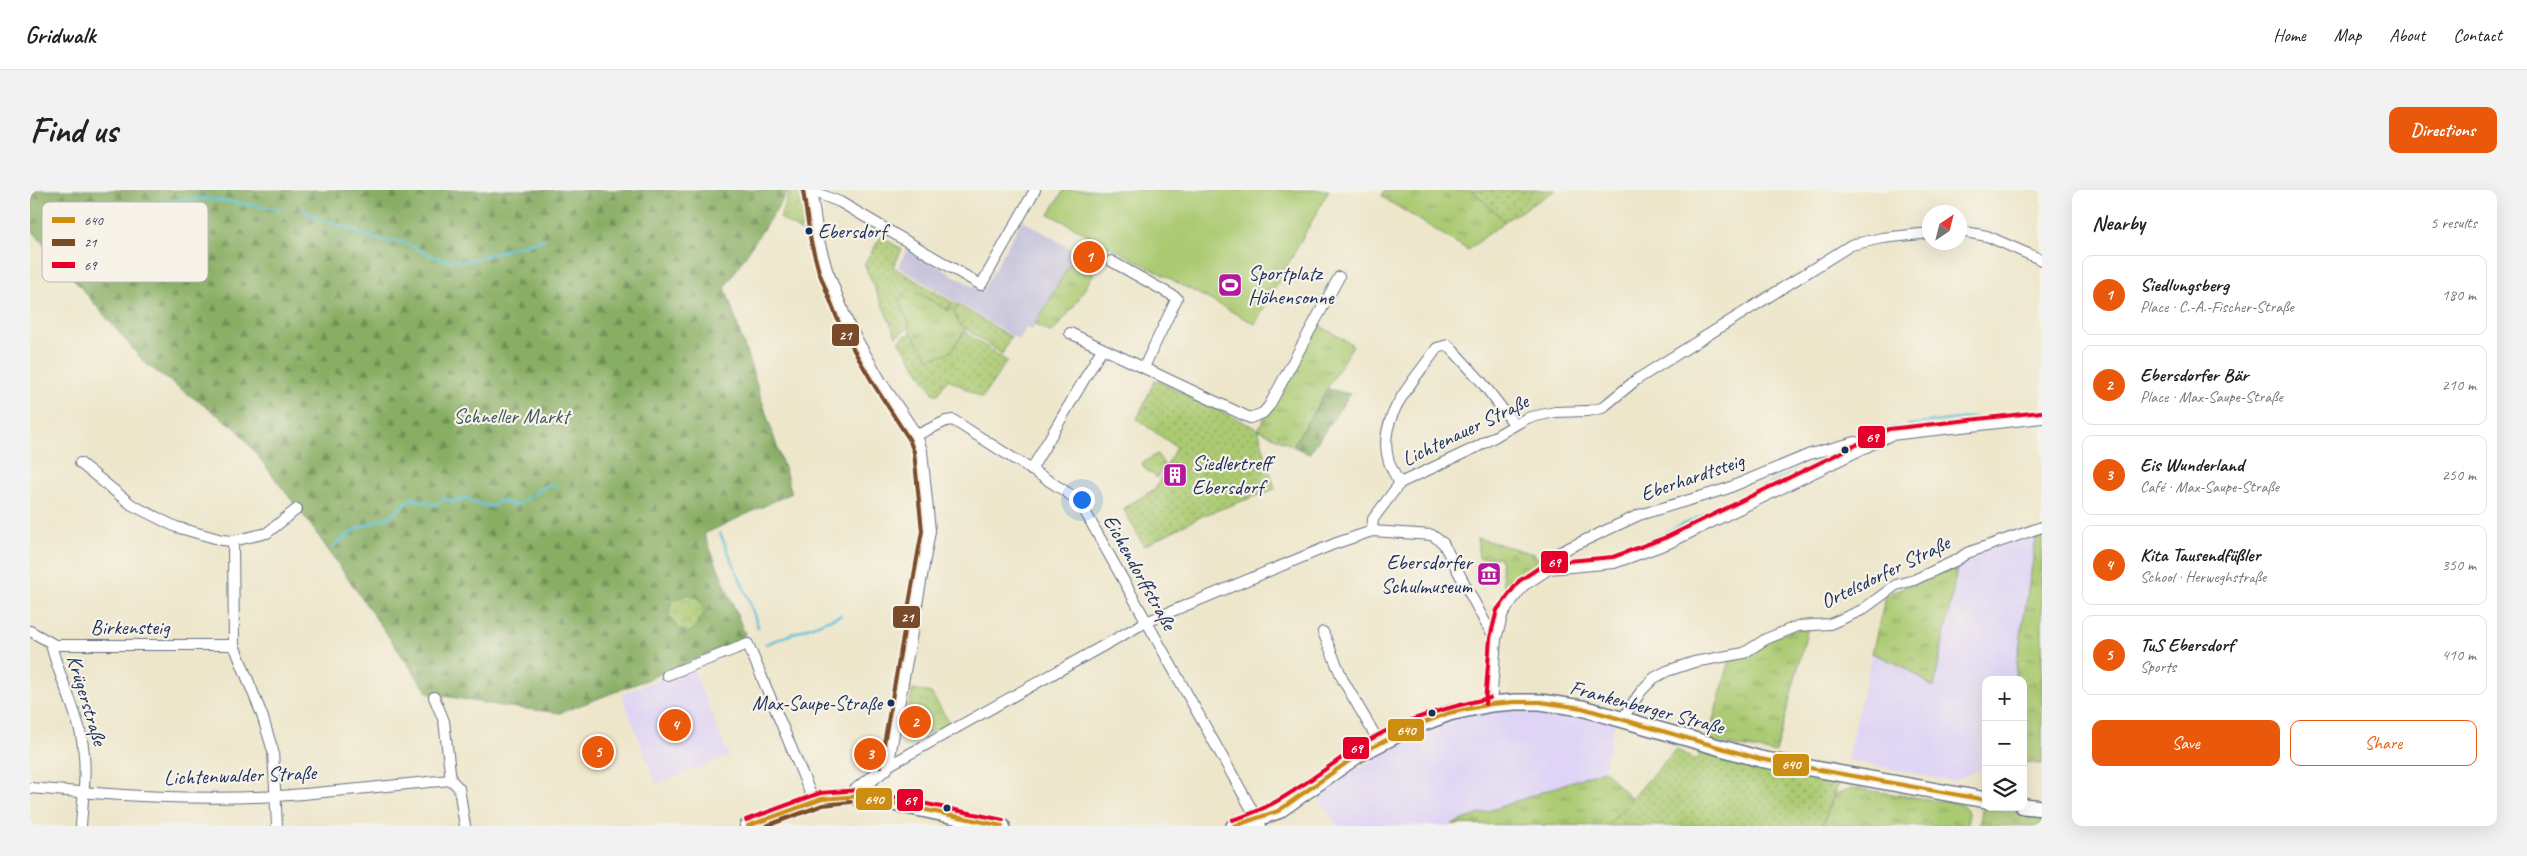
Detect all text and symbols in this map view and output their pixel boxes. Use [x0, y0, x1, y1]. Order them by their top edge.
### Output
text: Gridwalk [25, 20, 95, 50]
text: Home [2273, 24, 2306, 46]
text: Map [2334, 24, 2361, 46]
text: About [2389, 24, 2425, 46]
text: Contact [2453, 24, 2502, 46]
button: Directions [2389, 107, 2497, 153]
text: Find us [30, 108, 117, 153]
legend [42, 202, 208, 282]
north arrow [1922, 205, 1967, 250]
text: Nearby [2092, 210, 2145, 236]
text: 640 [84, 212, 105, 229]
text: 5 results [2430, 213, 2477, 233]
place label: Ebersdorf [818, 219, 891, 244]
marker: Ebersdorf [804, 226, 814, 236]
text: 21 [84, 234, 97, 251]
pin: 1 [1073, 238, 1105, 276]
text: 69 [84, 257, 98, 274]
place label: Sportplatz Höhensonne [1248, 260, 1335, 310]
sports icon: Sportplatz Höhensonne [1217, 272, 1243, 298]
text: Siedlungsberg [2140, 273, 2229, 297]
text: 1 [2105, 285, 2113, 305]
text: 180 m [2442, 285, 2476, 305]
text: Place · C.-A.-Fischer-Straße [2140, 297, 2294, 317]
line badge: 21 [831, 323, 860, 347]
text: 21 [839, 327, 853, 344]
text: Ebersdorfer Bär [2140, 363, 2248, 387]
text: 2 [2105, 375, 2113, 395]
text: 210 m [2442, 375, 2476, 395]
street label: Lichtenauer Straße [1397, 387, 1535, 472]
text: Place · Max-Saupe-Straße [2140, 387, 2283, 407]
park label: Schneller Markt [453, 403, 572, 429]
line badge: 69 [1857, 425, 1886, 449]
text: 69 [1866, 429, 1880, 446]
unlabelled marker [1840, 445, 1850, 455]
street label: Eberhardtsteig [1637, 447, 1749, 507]
place label: Siedlertreff Ebersdorf [1192, 450, 1276, 500]
text: Eis Wunderland [2140, 453, 2244, 477]
building icon: Siedlertreff Ebersdorf [1162, 462, 1188, 488]
text: 3 [2105, 465, 2113, 485]
text: 250 m [2442, 465, 2476, 485]
text: Café · Max-Saupe-Straße [2140, 477, 2279, 497]
your location [1069, 487, 1095, 513]
street label: Eichendorffstraße [1098, 510, 1183, 636]
street label: Ortelsdorfer Straße [1816, 529, 1956, 614]
text: Kita Tausendfüßler [2140, 543, 2260, 567]
place label: Ebersdorfer Schulmuseum [1381, 549, 1474, 599]
line badge: 69 [1540, 550, 1569, 574]
text: 69 [1548, 554, 1562, 571]
text: 4 [2105, 555, 2113, 575]
text: 350 m [2442, 555, 2476, 575]
museum icon: Ebersdorfer Schulmuseum [1476, 561, 1502, 587]
text: School · Herweghstraße [2140, 567, 2266, 587]
line badge: 21 [892, 605, 921, 629]
text: 21 [901, 609, 915, 626]
street label: Birkensteig [91, 614, 171, 640]
text: TuS Ebersdorf [2140, 633, 2234, 657]
text: 5 [2106, 645, 2112, 665]
text: 410 m [2442, 645, 2476, 665]
street label: Krügerstraße [61, 652, 114, 750]
text: Sports [2140, 657, 2176, 677]
street label: Frankenberger Straße [1567, 674, 1729, 741]
map controls [1982, 676, 2027, 811]
button: + [1982, 676, 2027, 721]
place label: Max-Saupe-Straße [752, 691, 883, 716]
marker: Max-Saupe-Straße [886, 698, 896, 708]
pin: 2 [899, 703, 931, 741]
pin: 4 [659, 706, 691, 744]
unlabelled marker [1427, 708, 1437, 718]
line badge: 640 [1387, 718, 1425, 742]
button: Save [2092, 720, 2280, 766]
button: Share [2290, 720, 2477, 766]
button: − [1982, 721, 2027, 766]
text: 640 [1396, 722, 1417, 739]
pin: 5 [582, 733, 614, 771]
pin: 3 [854, 735, 886, 773]
line badge: 69 [1342, 736, 1370, 760]
text: 69 [1350, 740, 1364, 757]
line badge: 640 [1772, 753, 1810, 777]
text: 640 [1781, 756, 1802, 773]
street label: Lichtenwalder Straße [163, 759, 319, 791]
button: layers [1982, 766, 2027, 811]
line badge: 640 [855, 787, 893, 811]
line badge: 69 [896, 788, 924, 812]
text: 640 [864, 791, 885, 808]
text: 69 [904, 792, 918, 809]
unlabelled marker [942, 803, 952, 813]

